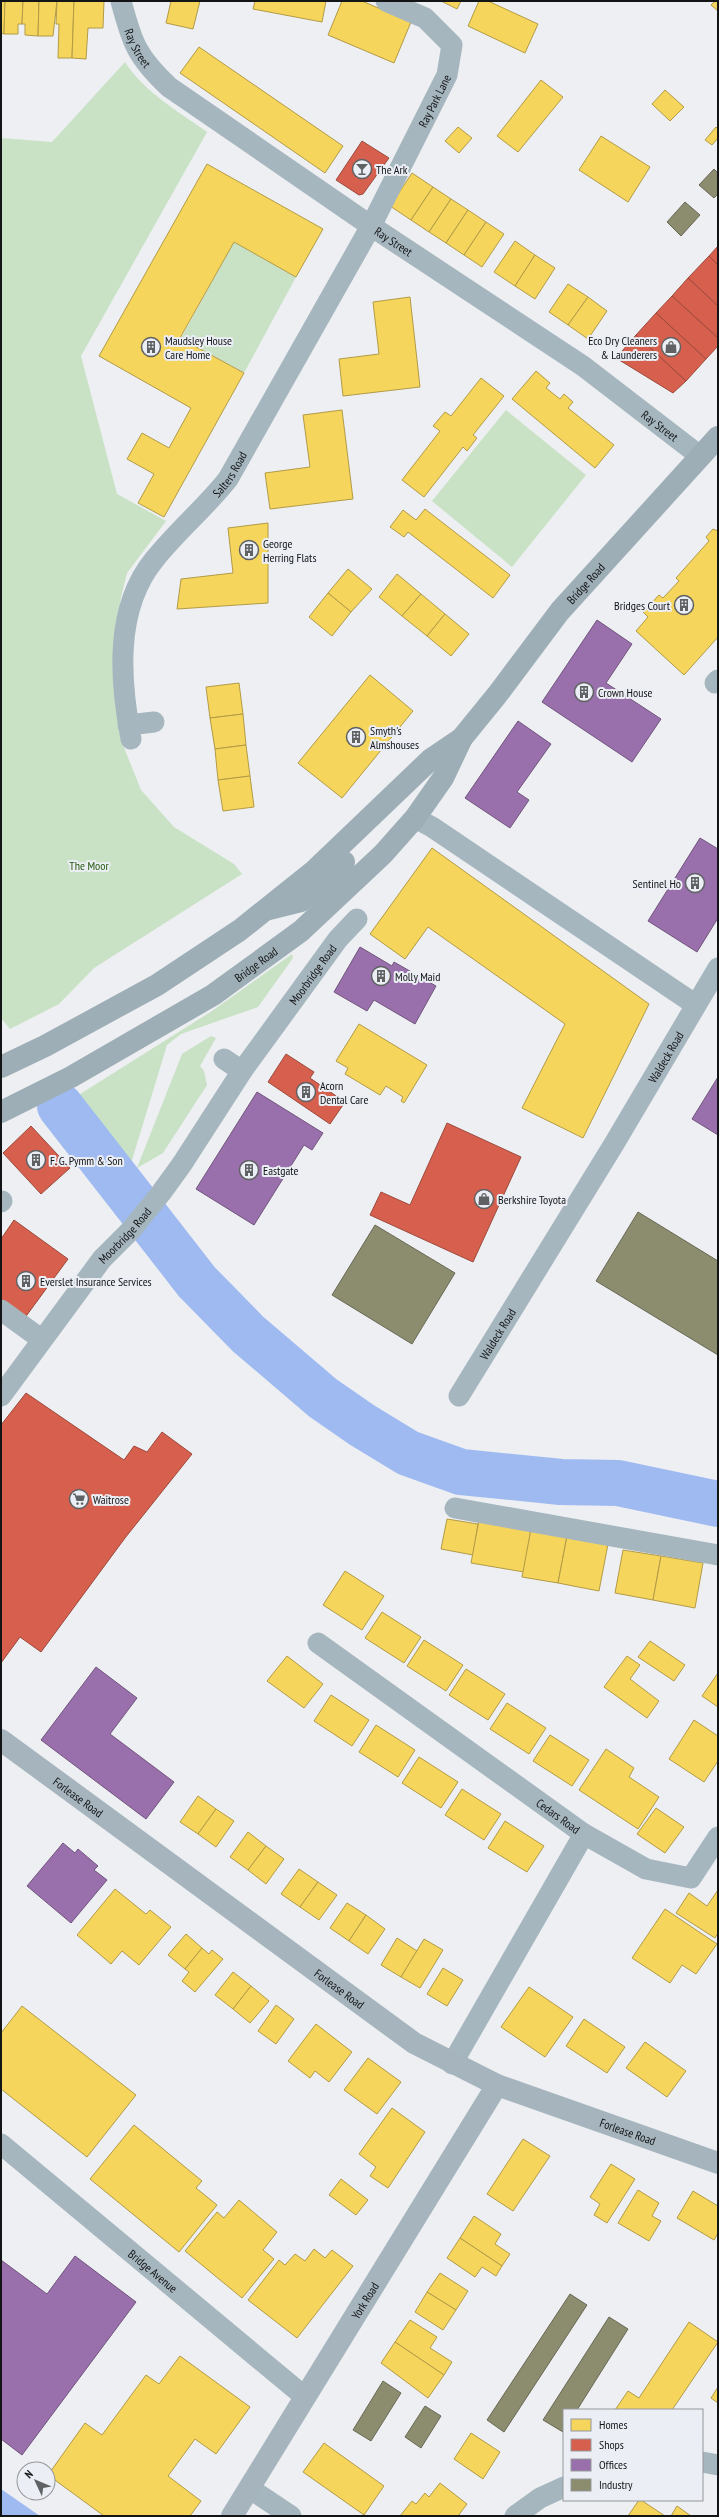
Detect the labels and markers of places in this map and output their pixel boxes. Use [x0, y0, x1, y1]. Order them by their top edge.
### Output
bar icon: The Ark [351, 158, 373, 180]
place label: The Ark [376, 162, 408, 177]
place label: Maudsley House Care Home [165, 333, 232, 362]
place label: Eco Dry Cleaners & Launderers [588, 333, 657, 362]
building icon: Maudsley House Care Home [140, 336, 162, 358]
shop icon: Eco Dry Cleaners & Launderers [660, 336, 682, 358]
place label: George Herring Flats [263, 536, 316, 565]
building icon: George Herring Flats [238, 539, 260, 561]
building icon: Bridges Court [673, 594, 695, 616]
place label: Bridges Court [614, 598, 671, 613]
building icon: Crown House [573, 681, 595, 703]
place label: Crown House [598, 685, 652, 700]
place label: Smyth's Almshouses [370, 723, 419, 752]
building icon: Smyth's Almshouses [345, 726, 367, 748]
building icon: Sentinel Ho [684, 872, 706, 894]
place label: Sentinel Ho [633, 876, 681, 891]
building icon: Molly Maid [370, 965, 392, 987]
place label: Molly Maid [395, 969, 440, 984]
place label: Acorn Dental Care [320, 1078, 368, 1107]
building icon: Acorn Dental Care [295, 1081, 317, 1103]
building icon: F. G. Pymm & Son [25, 1149, 47, 1171]
place label: F. G. Pymm & Son [50, 1153, 123, 1168]
building icon: Eastgate [238, 1159, 260, 1181]
place label: Eastgate [263, 1163, 298, 1178]
shop icon: Berkshire Toyota [473, 1188, 495, 1210]
place label: Berkshire Toyota [498, 1192, 566, 1207]
building icon: Everslet Insurance Services [15, 1270, 37, 1292]
place label: Everslet Insurance Services [40, 1274, 152, 1289]
supermarket icon: Waitrose [68, 1488, 90, 1510]
place label: Waitrose [93, 1492, 129, 1507]

